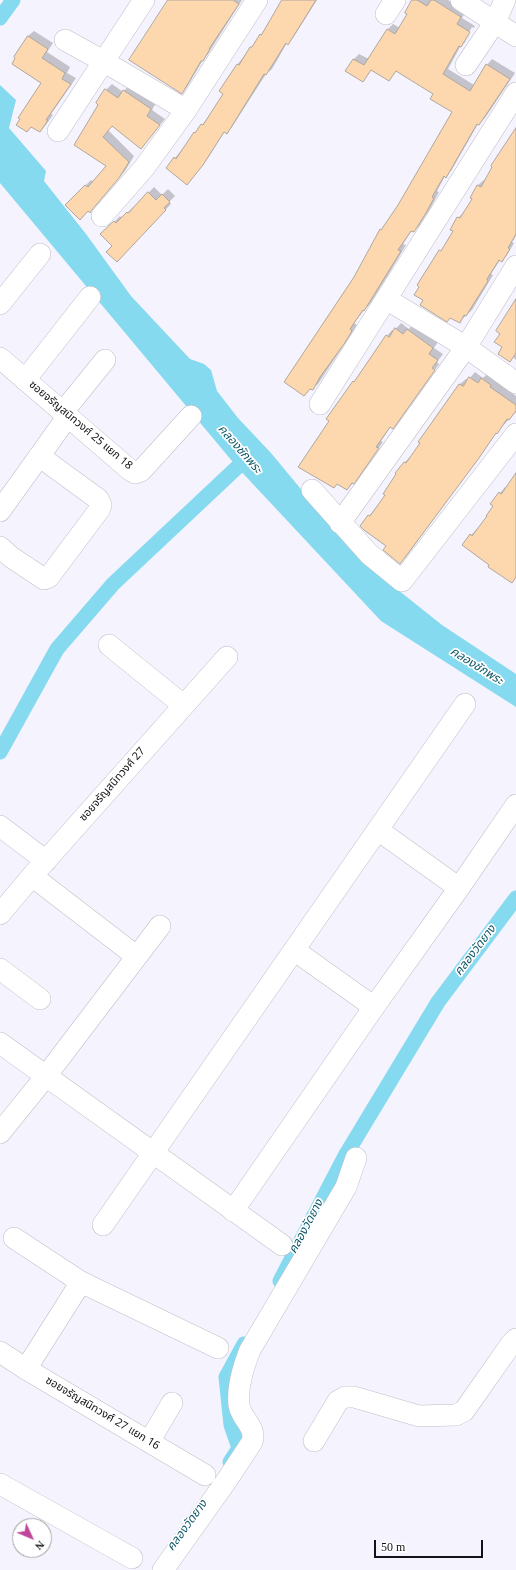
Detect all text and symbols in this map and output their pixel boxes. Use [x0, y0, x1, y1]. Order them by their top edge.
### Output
street label: ซอยจรัญสนิทวงศ์ 25 แยก 18 [26, 379, 134, 473]
water label: คลองชักพระ [214, 423, 264, 477]
water label: คลองชักพระ [447, 645, 505, 689]
street label: ซอยจรัญสนิทวงศ์ 27 [77, 745, 149, 825]
water label: คลองวัดยาง [452, 923, 500, 979]
water label: คลองวัดยาง [287, 1197, 327, 1257]
street label: ซอยจรัญสนิทวงศ์ 27 แยก 16 [42, 1375, 162, 1453]
water label: คลองวัดยาง [165, 1498, 211, 1554]
north arrow [12, 1518, 52, 1558]
scale bar [376, 1532, 485, 1558]
text: N [33, 1539, 47, 1553]
text: 50 m [381, 1540, 405, 1554]

